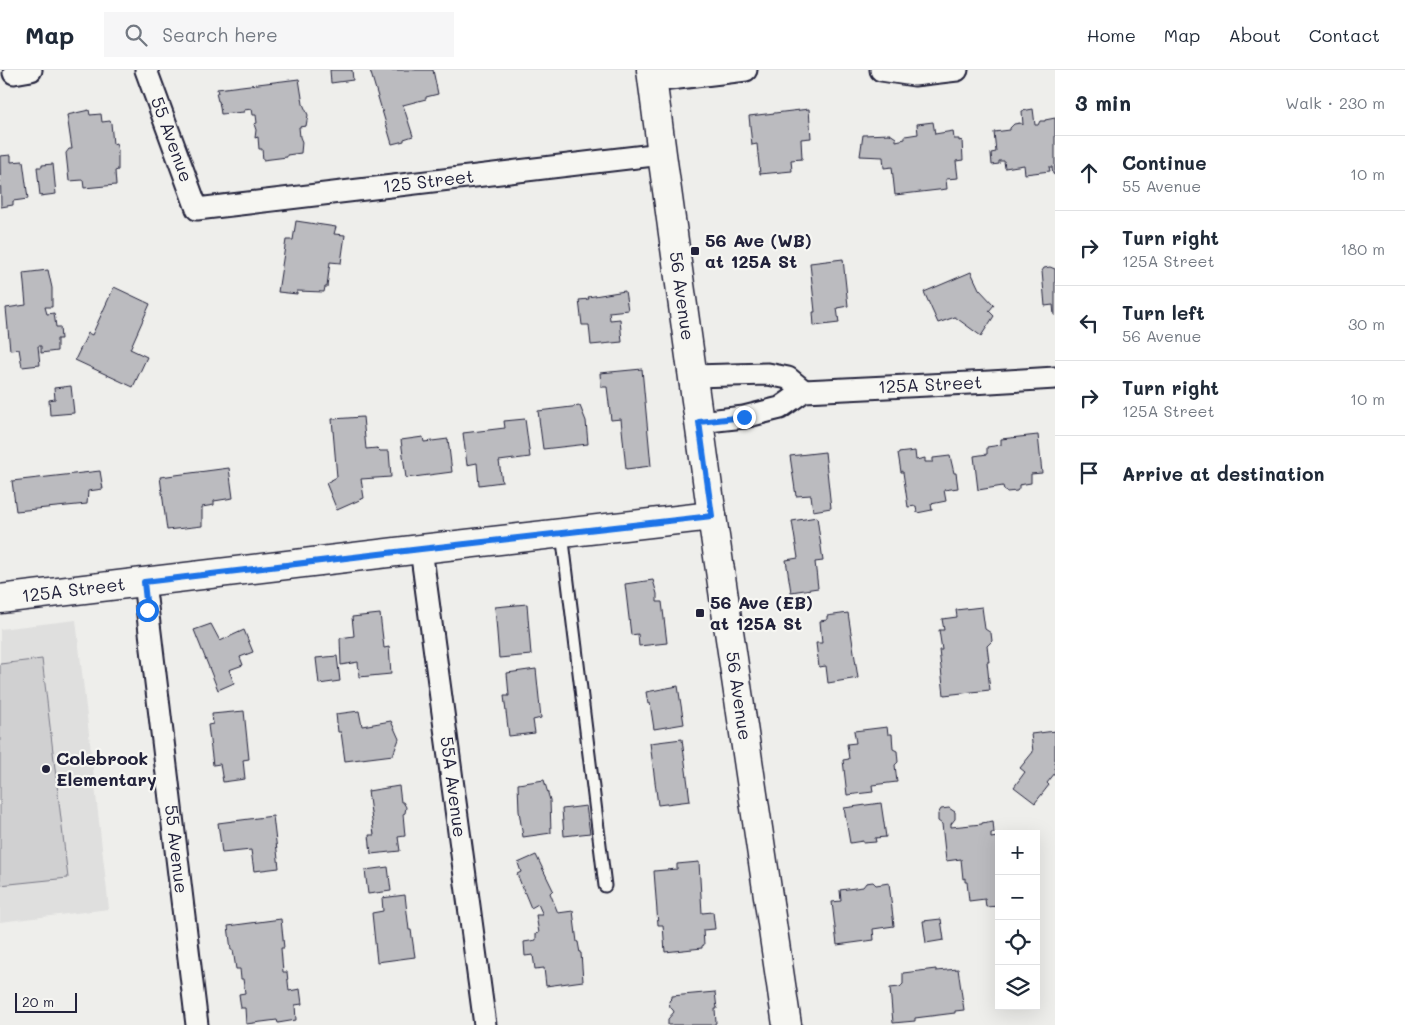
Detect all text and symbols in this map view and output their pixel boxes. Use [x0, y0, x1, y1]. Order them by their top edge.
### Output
search box [104, 12, 454, 57]
text: Map [25, 19, 74, 50]
icon: search [122, 21, 150, 49]
text: Search here [162, 22, 278, 47]
text: Home [1087, 23, 1136, 47]
text: Map [1164, 23, 1200, 47]
text: About [1228, 23, 1281, 47]
text: Contact [1309, 23, 1380, 47]
text: 3 min [1075, 89, 1131, 116]
text: Walk · 230 m [1285, 92, 1385, 113]
street label: 55 Avenue [146, 93, 199, 185]
text: Continue [1122, 150, 1207, 175]
icon: ahead [1075, 159, 1103, 187]
street label: 125 Street [381, 163, 475, 198]
text: 10 m [1350, 163, 1385, 184]
text: 55 Avenue [1122, 175, 1201, 196]
text: Turn right [1122, 225, 1219, 250]
place label: 56 Ave (WB) at 125A St [705, 228, 812, 273]
icon: right [1075, 234, 1103, 262]
text: 180 m [1340, 238, 1385, 259]
marker: 56 Ave (WB) at 125A St [689, 245, 701, 257]
street label: 56 Avenue [665, 250, 701, 342]
text: 125A Street [1122, 250, 1215, 271]
text: Turn left [1122, 300, 1205, 325]
icon: left [1075, 309, 1103, 337]
text: 30 m [1348, 313, 1385, 334]
text: 56 Avenue [1122, 325, 1201, 346]
street label: 125A Street [877, 369, 983, 398]
text: Turn right [1122, 375, 1219, 400]
icon: right [1075, 384, 1103, 412]
text: 10 m [1350, 388, 1385, 409]
text: 125A Street [1122, 400, 1215, 421]
route end [733, 406, 756, 429]
icon: arrive [1075, 459, 1103, 487]
text: Arrive at destination [1122, 461, 1325, 486]
street label: 125A Street [20, 571, 126, 607]
place label: 56 Ave (EB) at 125A St [710, 590, 813, 635]
route start [136, 599, 159, 622]
marker: 56 Ave (EB) at 125A St [694, 607, 706, 619]
street label: 56 Avenue [721, 650, 758, 742]
street label: 55A Avenue [435, 735, 473, 839]
place label: Colebrook Elementary [56, 746, 157, 791]
marker: Colebrook Elementary [40, 763, 52, 775]
street label: 55 Avenue [160, 803, 194, 895]
map controls [995, 830, 1040, 1010]
button: + [995, 830, 1040, 875]
button: − [995, 875, 1040, 920]
button: locate [995, 920, 1040, 965]
button: layers [995, 965, 1040, 1010]
scale bar [15, 990, 78, 1013]
text: 20 m [22, 992, 54, 1011]

